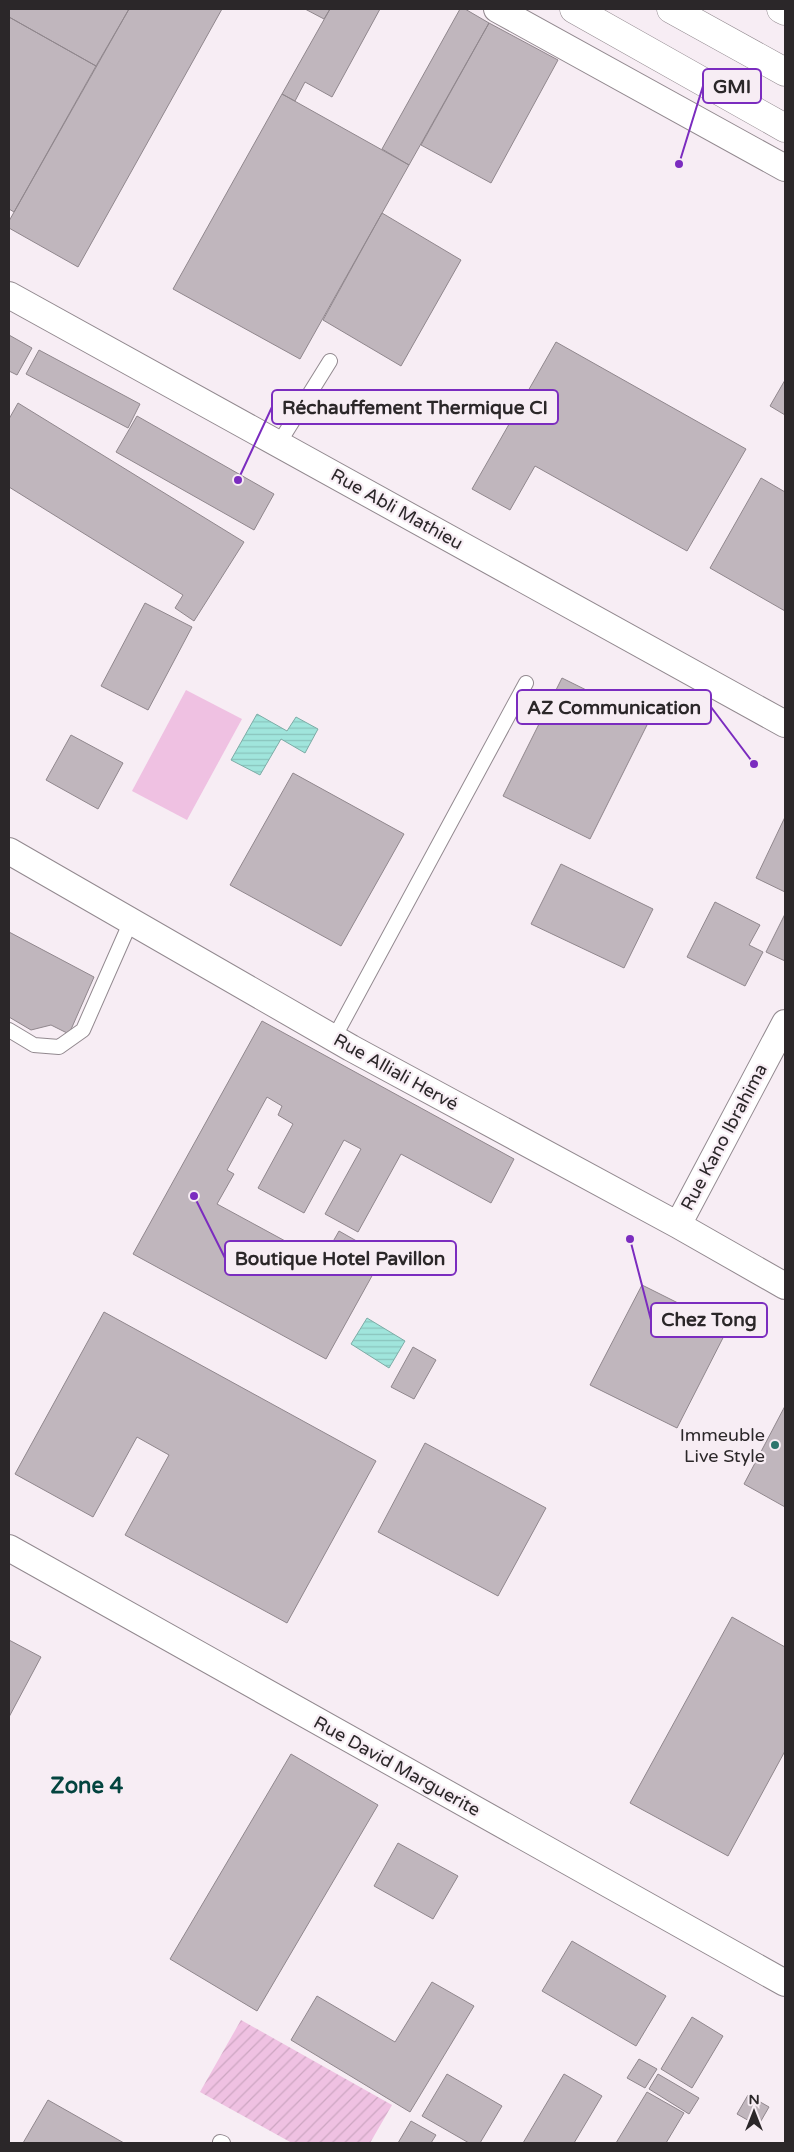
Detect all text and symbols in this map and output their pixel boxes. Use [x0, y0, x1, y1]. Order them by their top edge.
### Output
callout: GMI [703, 69, 761, 103]
text: GMI [713, 76, 751, 98]
callout: Réchauffement Thermique CI [272, 390, 558, 424]
text: Réchauffement Thermique CI [282, 397, 548, 420]
street label: Rue Abli Mathieu [327, 464, 467, 554]
callout: AZ Communication [517, 690, 711, 724]
text: AZ Communication [527, 697, 701, 719]
street label: Rue Alliali Hervé [330, 1029, 462, 1115]
street label: Rue Kano Ibrahima [676, 1060, 772, 1214]
callout: Boutique Hotel Pavillon [225, 1241, 456, 1275]
text: Boutique Hotel Pavillon [235, 1248, 445, 1271]
callout: Chez Tong [651, 1303, 767, 1337]
text: Chez Tong [661, 1309, 757, 1332]
place label: Immeuble Live Style [680, 1424, 765, 1467]
marker: Immeuble Live Style [769, 1439, 781, 1451]
street label: Rue David Marguerite [310, 1711, 484, 1821]
district label: Zone 4 [51, 1773, 124, 1799]
north arrow [729, 2087, 779, 2137]
text: N [748, 2091, 760, 2108]

